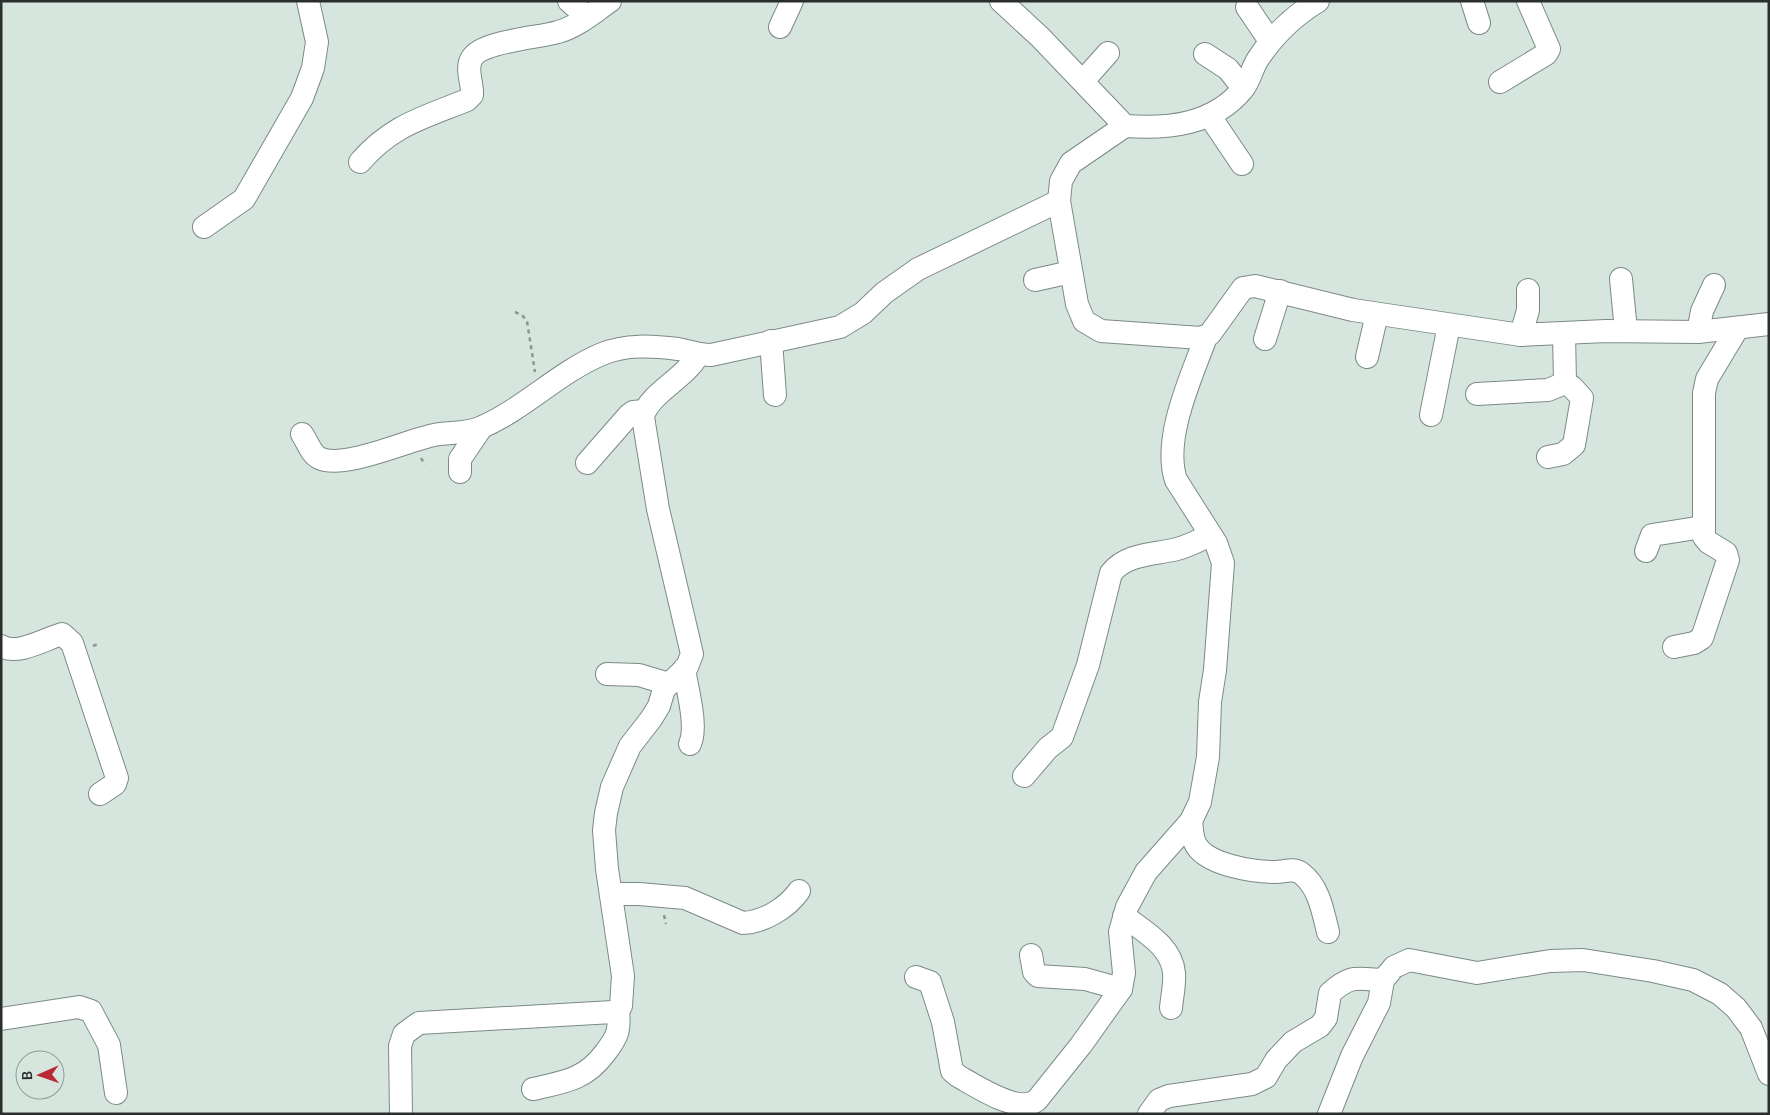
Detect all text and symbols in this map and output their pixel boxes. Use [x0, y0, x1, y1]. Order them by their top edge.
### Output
north arrow [15, 1050, 65, 1100]
text: B [18, 1071, 35, 1080]

